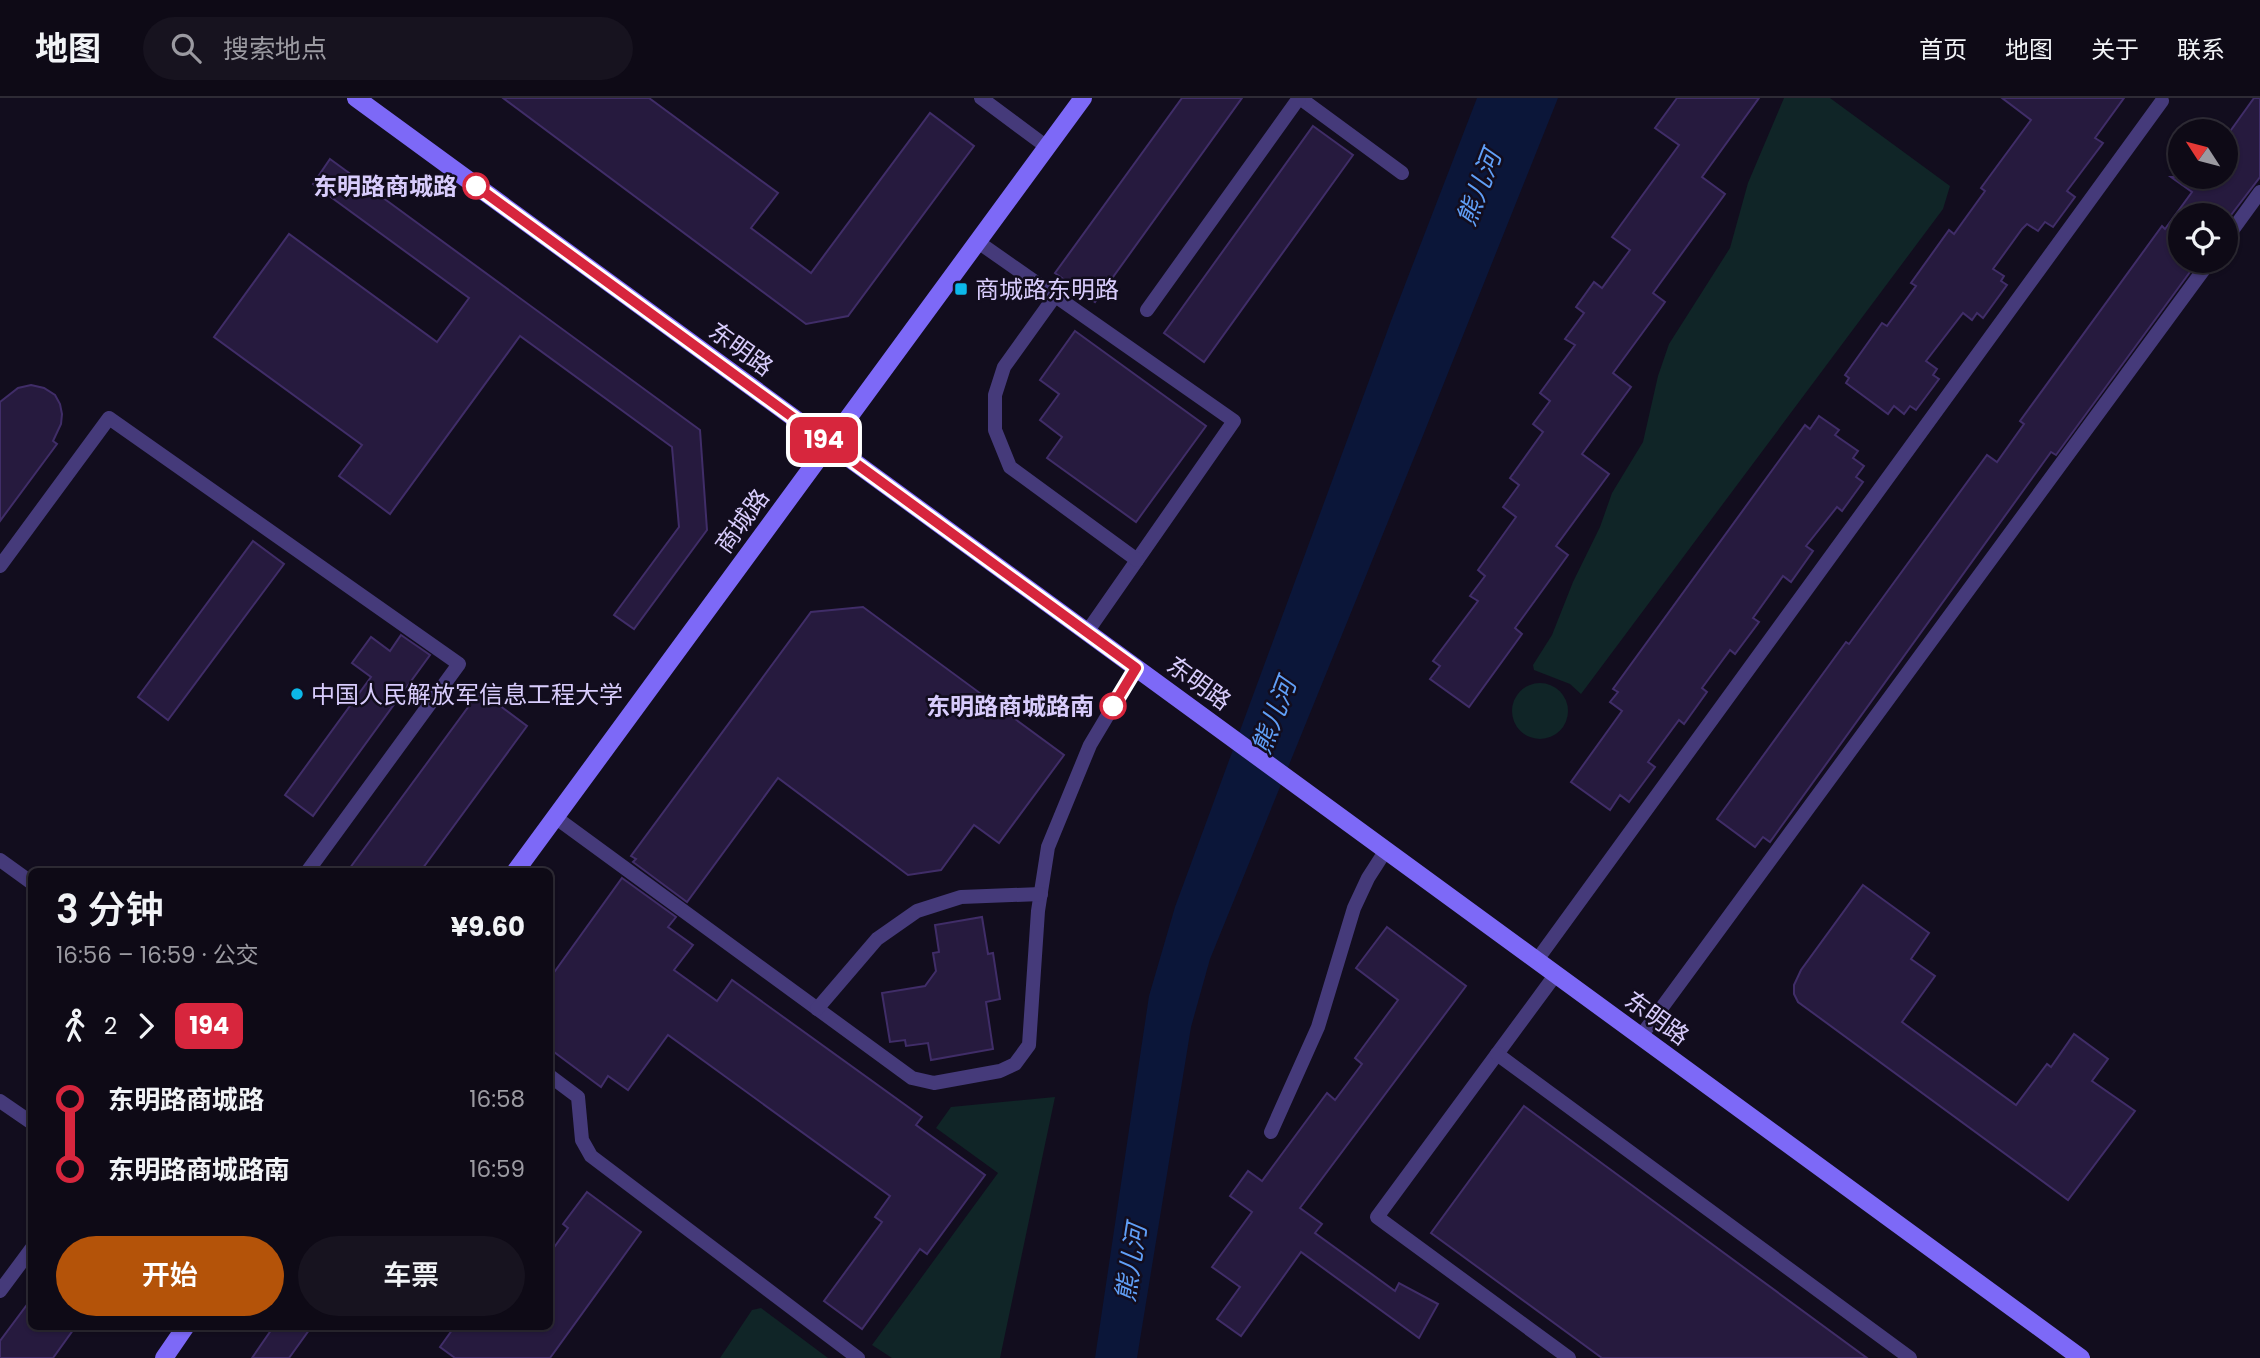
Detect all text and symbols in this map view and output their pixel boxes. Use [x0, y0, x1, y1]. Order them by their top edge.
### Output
search box [143, 17, 633, 80]
text: 地图 [35, 25, 101, 72]
icon: search [167, 29, 205, 67]
text: 搜索地点 [223, 31, 327, 67]
text: 首页 [1919, 33, 1967, 66]
text: 地图 [2005, 33, 2053, 66]
text: 关于 [2091, 33, 2139, 66]
text: 联系 [2177, 33, 2225, 66]
north arrow [2168, 119, 2238, 189]
map controls [2168, 119, 2238, 273]
water label: 熊儿河 [1448, 140, 1512, 231]
place label: 东明路商城路 [313, 170, 457, 203]
marker: 东明路商城路 [463, 173, 489, 199]
button: locate [2168, 203, 2238, 273]
place label: 商城路东明路 [975, 273, 1119, 306]
marker: 商城路东明路 [953, 281, 969, 297]
street label: 东明路 [702, 314, 780, 384]
line badge: 194 [784, 417, 864, 463]
text: 194 [804, 423, 844, 456]
street label: 商城路 [707, 482, 777, 560]
street label: 东明路 [1160, 648, 1238, 718]
water label: 熊儿河 [1243, 668, 1307, 759]
place label: 中国人民解放军信息工程大学 [311, 678, 623, 711]
marker: 中国人民解放军信息工程大学 [289, 686, 305, 702]
place label: 东明路商城路南 [926, 690, 1094, 723]
marker: 东明路商城路南 [1100, 693, 1126, 719]
text: 3 分钟 [56, 883, 164, 936]
text: ¥9.60 [451, 909, 525, 945]
text: 16:56 – 16:59 · 公交 [56, 939, 259, 971]
street label: 东明路 [1618, 983, 1696, 1053]
icon: walk [56, 1007, 94, 1045]
icon: forward [127, 1007, 165, 1045]
text: 194 [189, 1009, 229, 1042]
text: 2 [104, 1010, 117, 1042]
text: 东明路商城路 [108, 1082, 264, 1118]
text: 16:58 [469, 1083, 525, 1115]
text: 东明路商城路南 [108, 1152, 290, 1188]
text: 16:59 [469, 1153, 525, 1185]
water label: 熊儿河 [1107, 1217, 1156, 1304]
button: 开始 [56, 1236, 284, 1316]
button: 车票 [298, 1236, 525, 1316]

